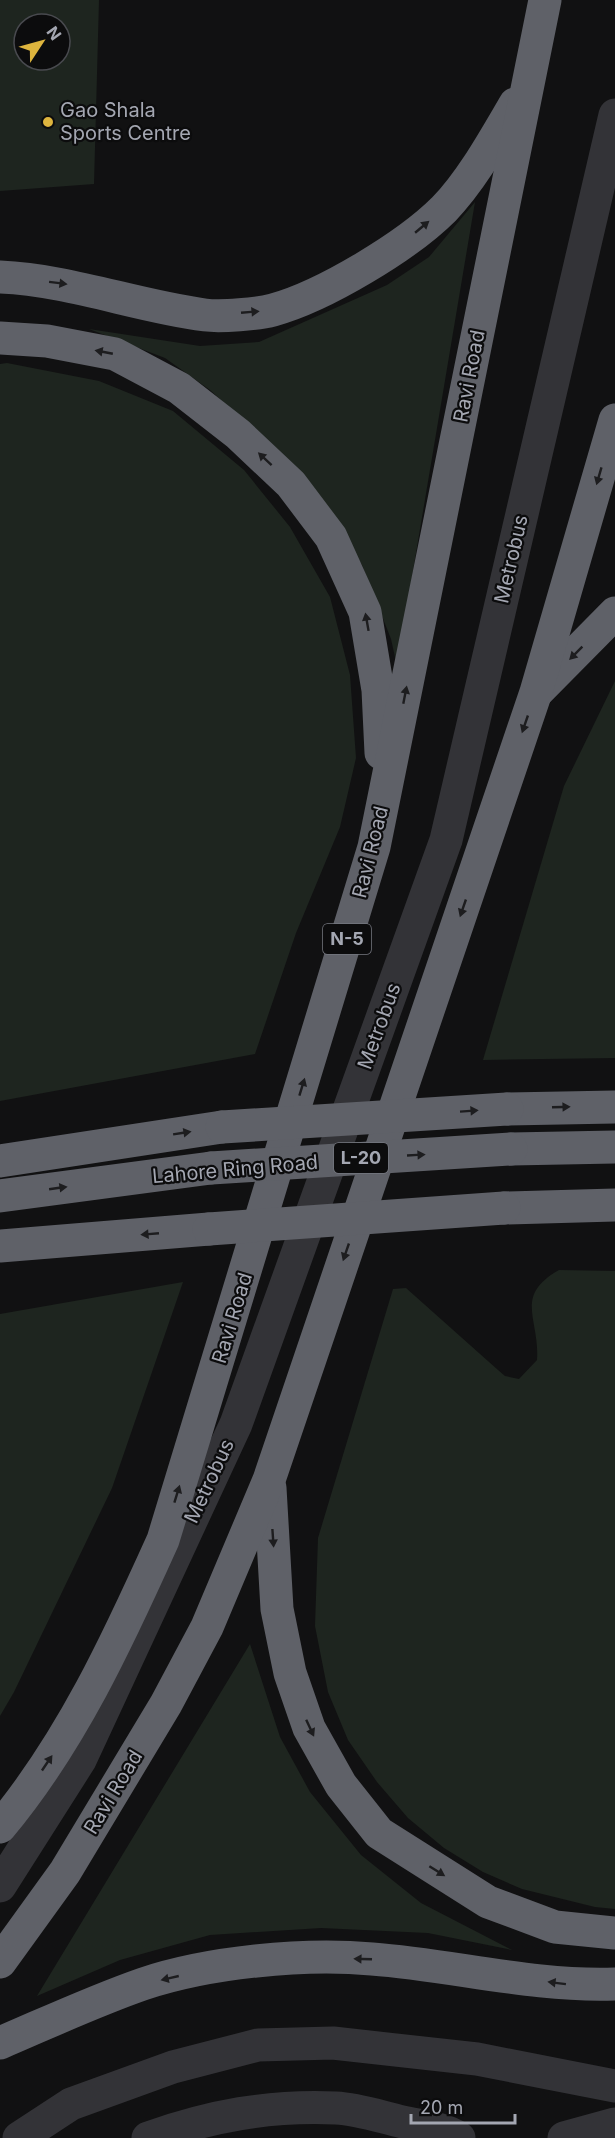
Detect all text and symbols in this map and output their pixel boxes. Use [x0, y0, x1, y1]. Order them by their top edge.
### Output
north arrow [12, 12, 72, 72]
text: N [42, 22, 66, 44]
place label: Gao Shala Sports Centre [60, 98, 191, 145]
marker: Gao Shala Sports Centre [41, 115, 55, 129]
one-way arrow [414, 221, 429, 234]
one-way arrow [49, 279, 68, 288]
one-way arrow [240, 307, 259, 317]
street label: Ravi Road [448, 328, 490, 424]
one-way arrow [94, 347, 113, 356]
one-way arrow [257, 452, 272, 466]
one-way arrow [594, 468, 603, 486]
street label: Metrobus [489, 512, 533, 606]
one-way arrow [362, 612, 371, 631]
one-way arrow [569, 645, 583, 659]
one-way arrow [401, 686, 410, 705]
one-way arrow [520, 715, 530, 733]
street label: Ravi Road [347, 804, 393, 900]
one-way arrow [457, 900, 467, 918]
road number: N-5 [323, 924, 371, 954]
street label: Metrobus [352, 980, 406, 1072]
one-way arrow [298, 1077, 307, 1095]
one-way arrow [551, 1103, 570, 1112]
one-way arrow [460, 1107, 479, 1116]
one-way arrow [173, 1129, 192, 1138]
road number: L-20 [334, 1143, 388, 1173]
street label: Lahore Ring Road [151, 1150, 319, 1188]
one-way arrow [406, 1151, 425, 1160]
one-way arrow [49, 1183, 68, 1193]
one-way arrow [141, 1229, 160, 1238]
one-way arrow [341, 1243, 351, 1261]
street label: Ravi Road [207, 1270, 257, 1366]
street label: Metrobus [179, 1435, 239, 1527]
one-way arrow [173, 1485, 182, 1503]
one-way arrow [268, 1529, 278, 1548]
one-way arrow [305, 1720, 315, 1738]
street label: Ravi Road [79, 1746, 147, 1838]
one-way arrow [41, 1754, 52, 1771]
one-way arrow [429, 1866, 445, 1877]
one-way arrow [354, 1954, 373, 1963]
one-way arrow [161, 1973, 179, 1983]
one-way arrow [547, 1978, 566, 1988]
scale bar [411, 2087, 514, 2125]
text: 20 m [420, 2097, 463, 2118]

